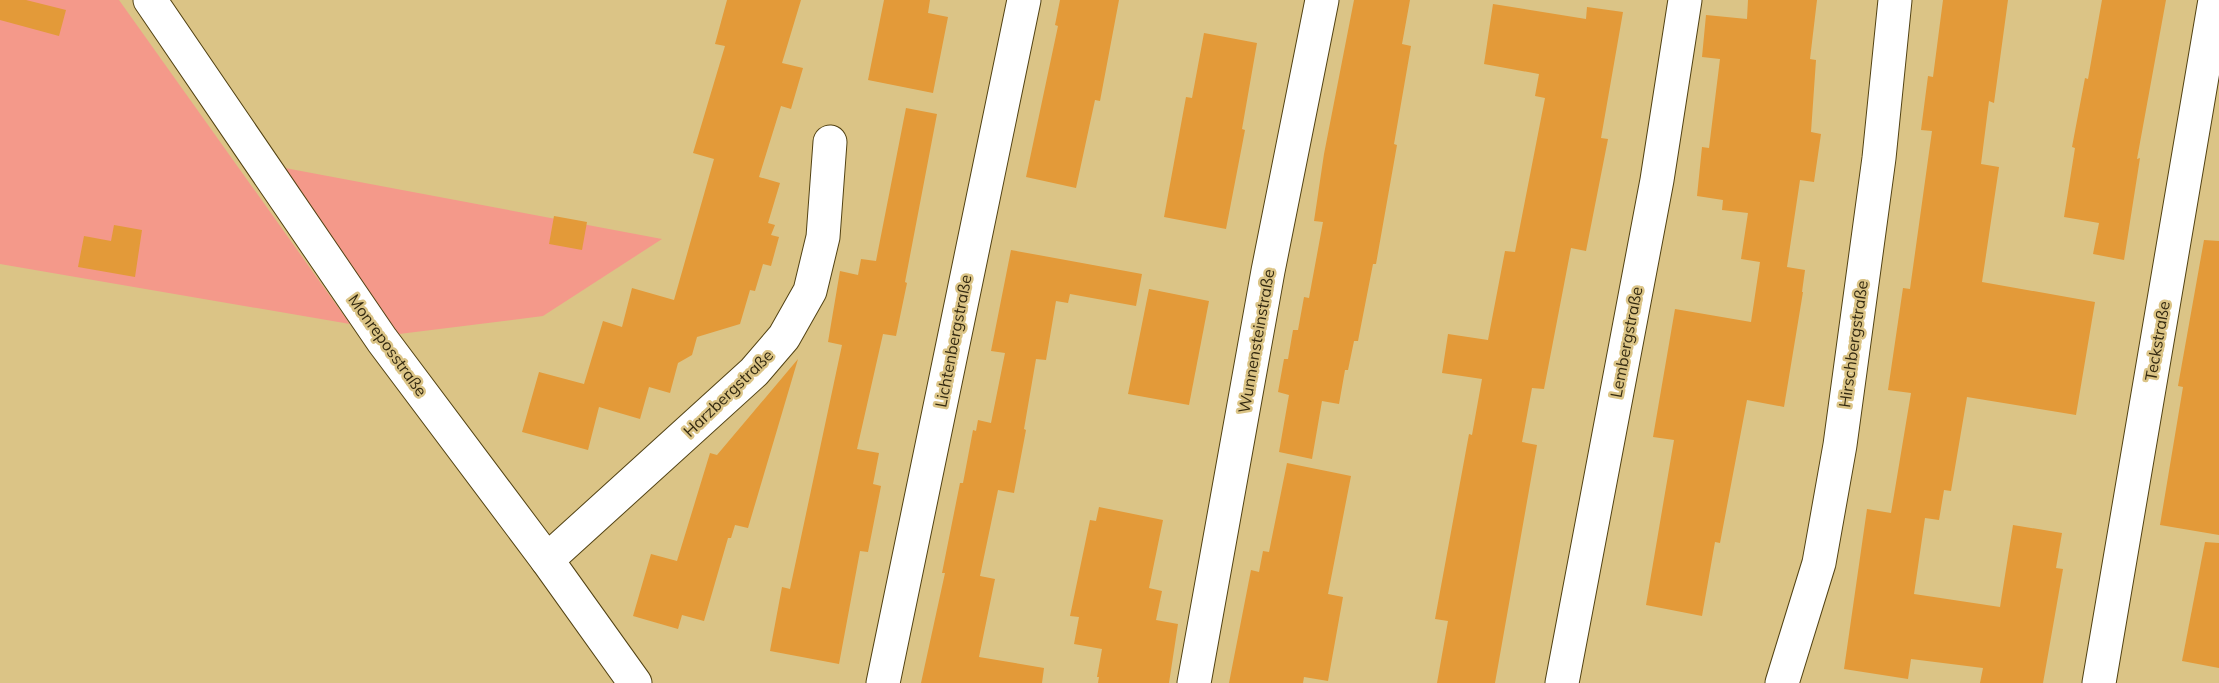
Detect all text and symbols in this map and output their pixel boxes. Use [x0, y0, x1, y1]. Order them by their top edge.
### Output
street label: Wunnensteinstraße [1233, 267, 1279, 415]
street label: Lichtenbergstraße [930, 273, 976, 409]
street label: Hirschbergstraße [1834, 279, 1872, 409]
street label: Lembergstraße [1605, 285, 1647, 399]
street label: Monreposstraße [344, 290, 432, 400]
street label: Teckstraße [2140, 299, 2174, 383]
street label: Harzbergstraße [679, 345, 777, 441]

